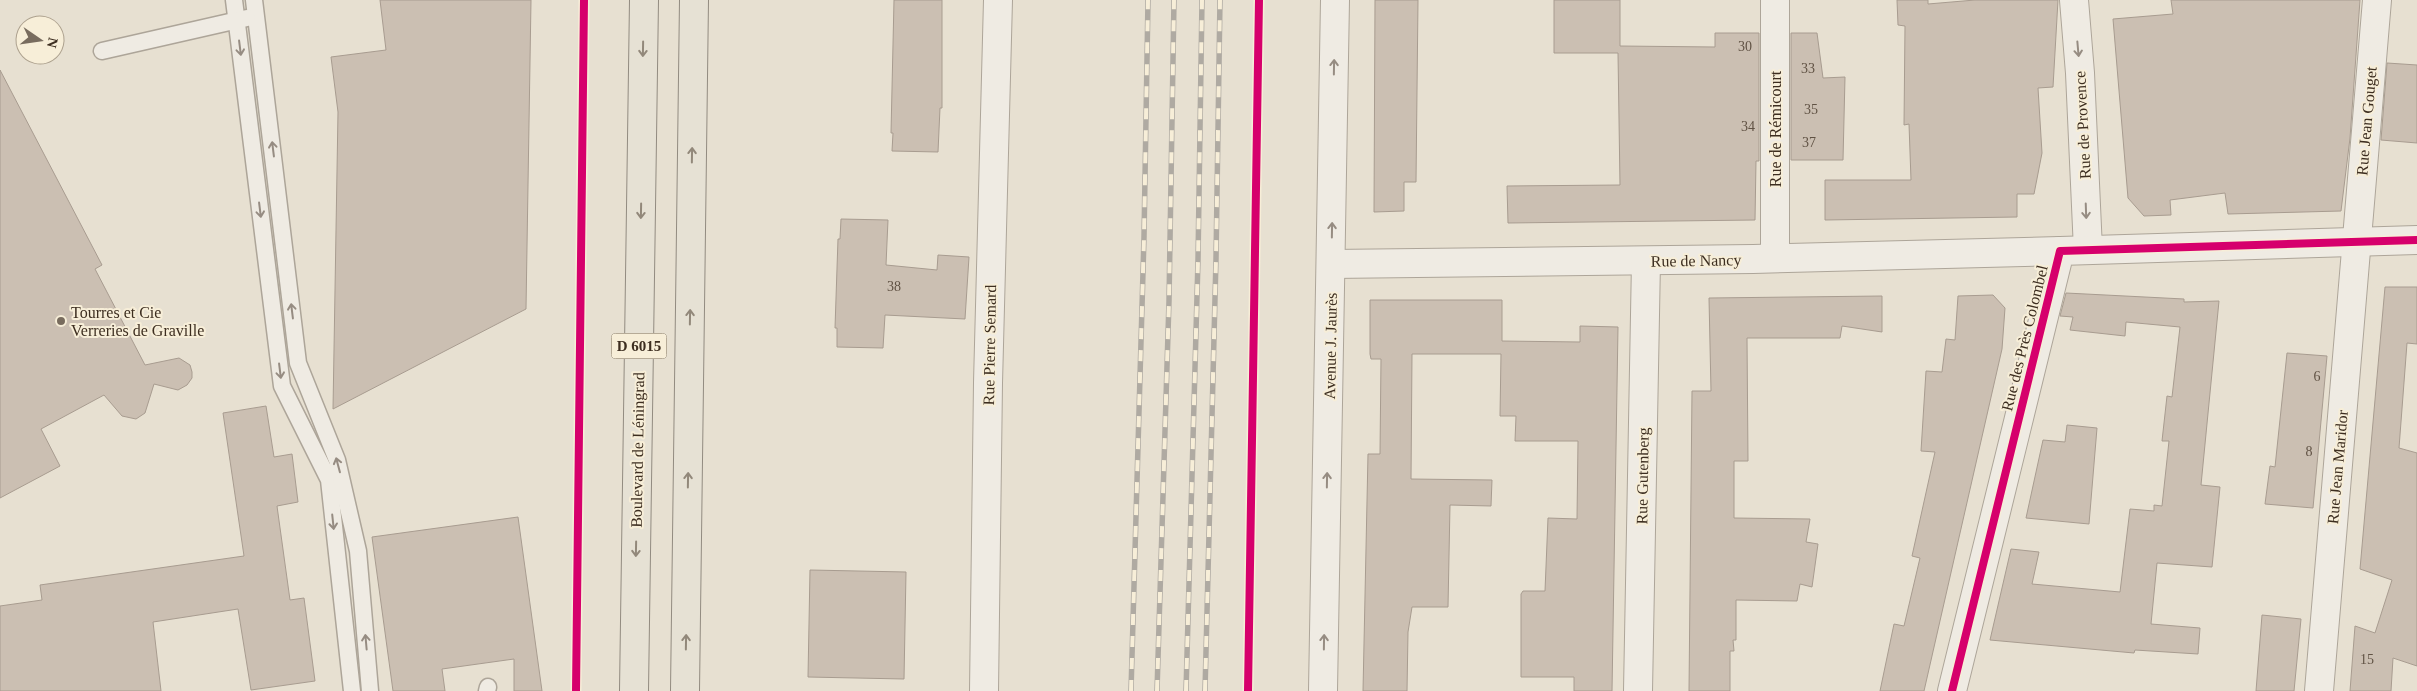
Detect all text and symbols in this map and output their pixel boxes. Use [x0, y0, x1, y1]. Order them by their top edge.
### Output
north arrow [15, 15, 65, 65]
text: N [44, 36, 61, 49]
house number: 30 [1738, 39, 1752, 54]
one-way arrow [235, 40, 245, 56]
one-way arrow [638, 40, 648, 56]
one-way arrow [2073, 40, 2083, 56]
one-way arrow [1329, 60, 1339, 76]
house number: 33 [1801, 61, 1815, 76]
street label: Rue Jean Gouget [2353, 65, 2381, 176]
street label: Rue de Rémicourt [1767, 70, 1784, 187]
street label: Rue de Provence [2071, 70, 2094, 180]
house number: 35 [1804, 102, 1818, 117]
house number: 34 [1741, 119, 1755, 134]
house number: 37 [1802, 135, 1816, 150]
one-way arrow [268, 141, 278, 157]
one-way arrow [687, 147, 697, 164]
one-way arrow [255, 201, 265, 217]
one-way arrow [636, 203, 645, 219]
one-way arrow [2081, 203, 2090, 219]
one-way arrow [1327, 222, 1337, 238]
street label: Rue de Nancy [1651, 251, 1741, 271]
street label: Rue des Près Colombel [1998, 263, 2051, 413]
house number: 38 [887, 279, 901, 294]
street label: Rue Pierre Semard [980, 284, 999, 406]
street label: Avenue J. Jaurès [1321, 292, 1340, 400]
one-way arrow [287, 303, 297, 319]
place label: Tourres et Cie Verreries de Graville [71, 304, 204, 339]
one-way arrow [685, 310, 695, 326]
marker: Tourres et Cie Verreries de Graville [55, 315, 67, 327]
road number: D 6015 [612, 334, 666, 358]
one-way arrow [275, 363, 285, 379]
house number: 6 [2314, 369, 2321, 384]
street label: Boulevard de Léningrad [628, 372, 648, 528]
street label: Rue Jean Maridor [2324, 409, 2351, 525]
street label: Rue Gutenberg [1633, 427, 1653, 525]
house number: 8 [2306, 444, 2313, 459]
one-way arrow [333, 458, 342, 474]
one-way arrow [683, 472, 693, 488]
one-way arrow [1322, 472, 1332, 488]
one-way arrow [328, 514, 338, 530]
one-way arrow [631, 540, 641, 556]
one-way arrow [361, 635, 371, 651]
one-way arrow [681, 635, 691, 651]
one-way arrow [1319, 635, 1329, 651]
house number: 15 [2360, 652, 2374, 667]

